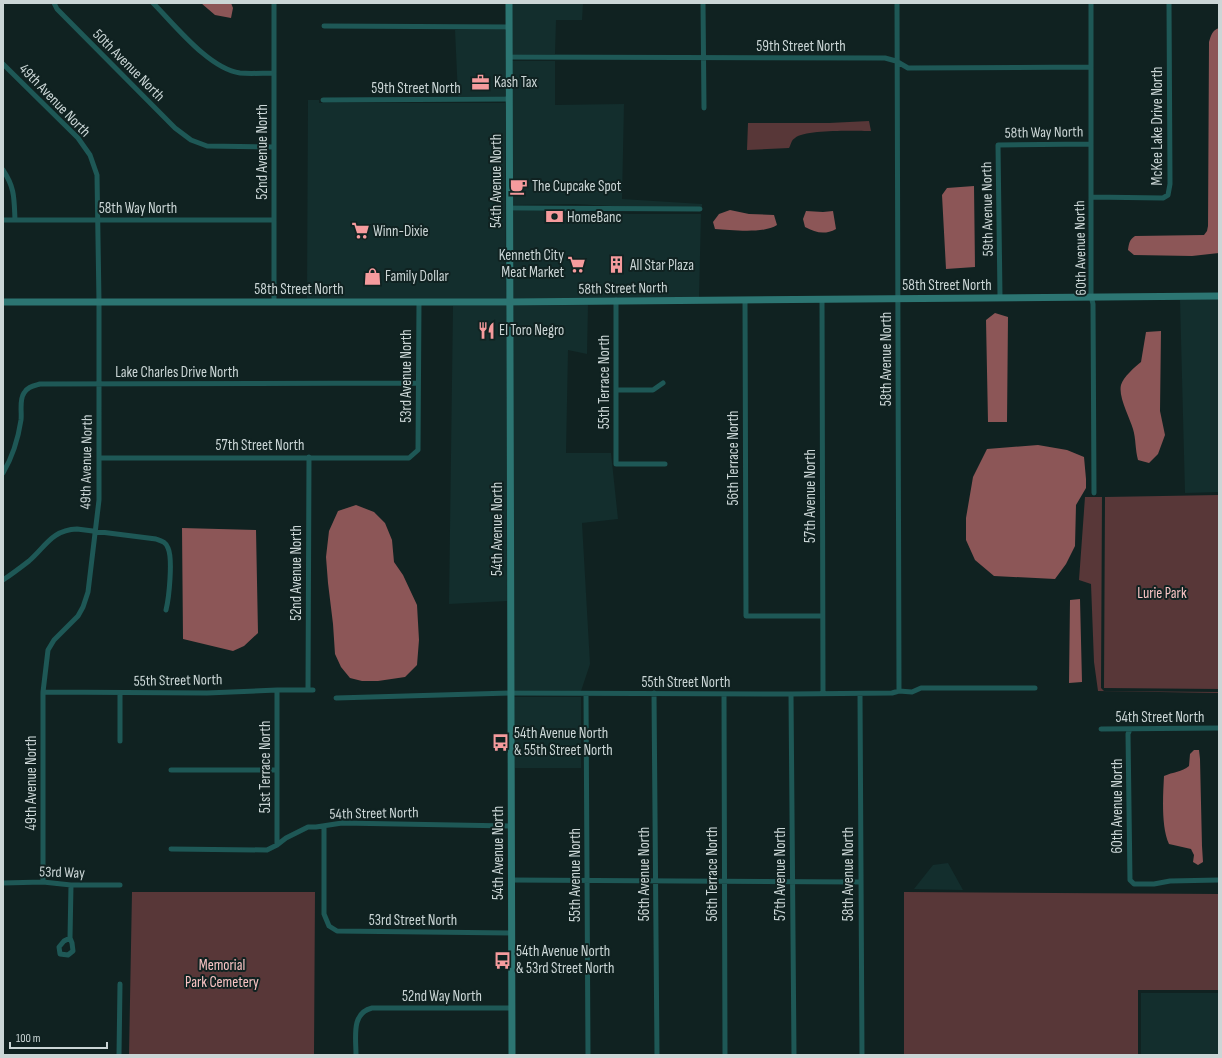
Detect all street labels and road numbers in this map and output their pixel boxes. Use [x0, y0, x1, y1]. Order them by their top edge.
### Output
street label: 50th Avenue North [89, 25, 169, 105]
street label: 59th Street North [756, 37, 846, 56]
street label: 49th Avenue North [15, 60, 94, 141]
street label: McKee Lake Drive North [1148, 66, 1167, 186]
street label: 59th Street North [371, 79, 461, 98]
street label: 52nd Avenue North [253, 104, 272, 200]
street label: 58th Way North [1005, 122, 1083, 143]
street label: 54th Avenue North [487, 134, 506, 228]
street label: 59th Avenue North [977, 162, 998, 256]
street label: 58th Way North [99, 199, 177, 218]
street label: 60th Avenue North [1070, 200, 1091, 296]
street label: 58th Street North [902, 276, 992, 295]
street label: 58th Street North [578, 278, 668, 299]
street label: 58th Street North [254, 280, 344, 299]
street label: 58th Avenue North [877, 312, 896, 406]
street label: 53rd Avenue North [397, 329, 416, 423]
street label: 55th Terrace North [595, 335, 614, 429]
street label: Lake Charles Drive North [115, 363, 239, 382]
street label: 56th Terrace North [724, 411, 743, 505]
street label: 49th Avenue North [76, 414, 97, 510]
street label: 57th Street North [216, 436, 304, 455]
street label: 57th Avenue North [801, 449, 820, 543]
street label: 54th Avenue North [488, 482, 507, 576]
street label: 52nd Avenue North [287, 525, 306, 621]
street label: 55th Street North [133, 670, 223, 691]
street label: 55th Street North [642, 673, 730, 692]
street label: 54th Street North [1115, 708, 1205, 727]
street label: 51st Terrace North [256, 721, 275, 813]
street label: 49th Avenue North [22, 736, 41, 830]
street label: 60th Avenue North [1108, 758, 1127, 854]
street label: 54th Street North [329, 803, 419, 824]
street label: 54th Avenue North [489, 806, 508, 900]
street label: 56th Avenue North [635, 827, 654, 921]
street label: 56th Terrace North [703, 827, 722, 921]
street label: 57th Avenue North [771, 827, 790, 921]
street label: 58th Avenue North [839, 827, 858, 921]
street label: 55th Avenue North [566, 828, 585, 922]
street label: 53rd Way [39, 862, 85, 883]
street label: 53rd Street North [369, 911, 457, 930]
street label: 52nd Way North [402, 987, 482, 1006]

